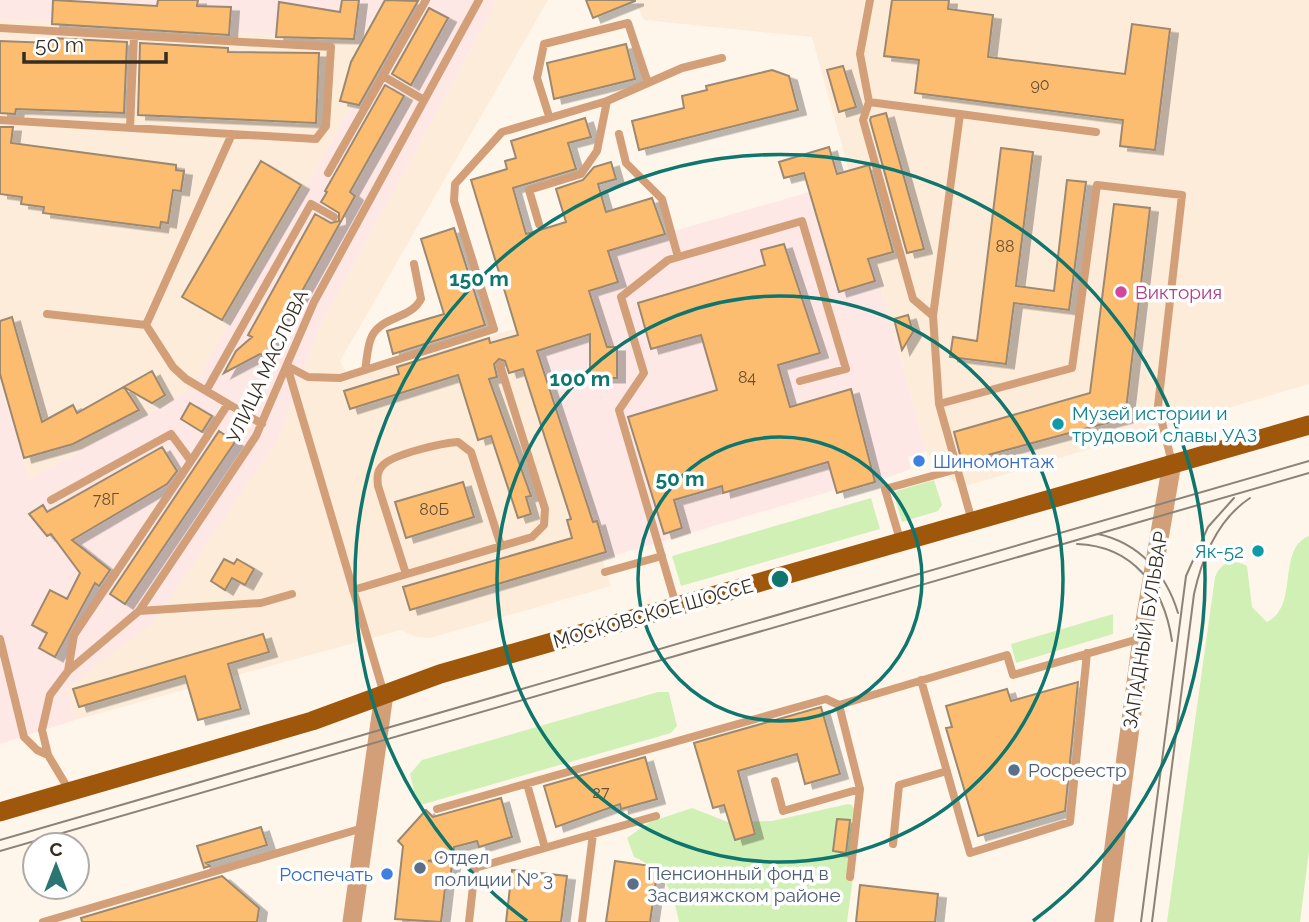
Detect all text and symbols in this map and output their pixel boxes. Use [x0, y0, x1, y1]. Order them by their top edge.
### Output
scale bar [24, 21, 166, 65]
text: 50 m [35, 32, 84, 57]
house number: 90 [1030, 75, 1050, 94]
house number: 88 [996, 237, 1014, 256]
text: 150 m [449, 266, 509, 291]
place label: Виктория [1135, 281, 1222, 303]
marker: Виктория [1113, 284, 1129, 300]
street label: УЛИЦА МАСЛОВА [222, 286, 312, 446]
text: 100 m [550, 366, 610, 391]
house number: 84 [738, 368, 756, 387]
place label: Музей истории и трудовой славы УАЗ [1072, 402, 1257, 446]
marker: Музей истории и трудовой славы УАЗ [1050, 416, 1066, 432]
place label: Шиномонтаж [933, 450, 1055, 472]
marker: Шиномонтаж [911, 453, 927, 469]
text: 50 m [655, 466, 705, 491]
house number: 78Г [93, 490, 119, 509]
house number: 80Б [419, 500, 449, 519]
street label: ЗАПАДНЫЙ БУЛЬВАР [1119, 530, 1172, 730]
place label: Як-52 [1195, 540, 1244, 562]
marker: Як-52 [1250, 543, 1266, 559]
centre of rings [768, 567, 792, 591]
street label: МОСКОВСКОЕ ШОССЕ [550, 574, 756, 652]
place label: Росреестр [1028, 759, 1127, 781]
marker: Росреестр [1006, 762, 1022, 778]
house number: 27 [593, 783, 610, 802]
north arrow [21, 831, 91, 901]
text: С [49, 838, 63, 860]
place label: Отдел полиции № 3 [434, 846, 553, 890]
marker: Отдел полиции № 3 [412, 860, 428, 876]
place label: Пенсионный фонд в Засвияжском районе [647, 862, 841, 906]
place label: Роспечать [279, 863, 373, 885]
marker: Роспечать [379, 866, 395, 882]
marker: Пенсионный фонд в Засвияжском районе [625, 876, 641, 892]

